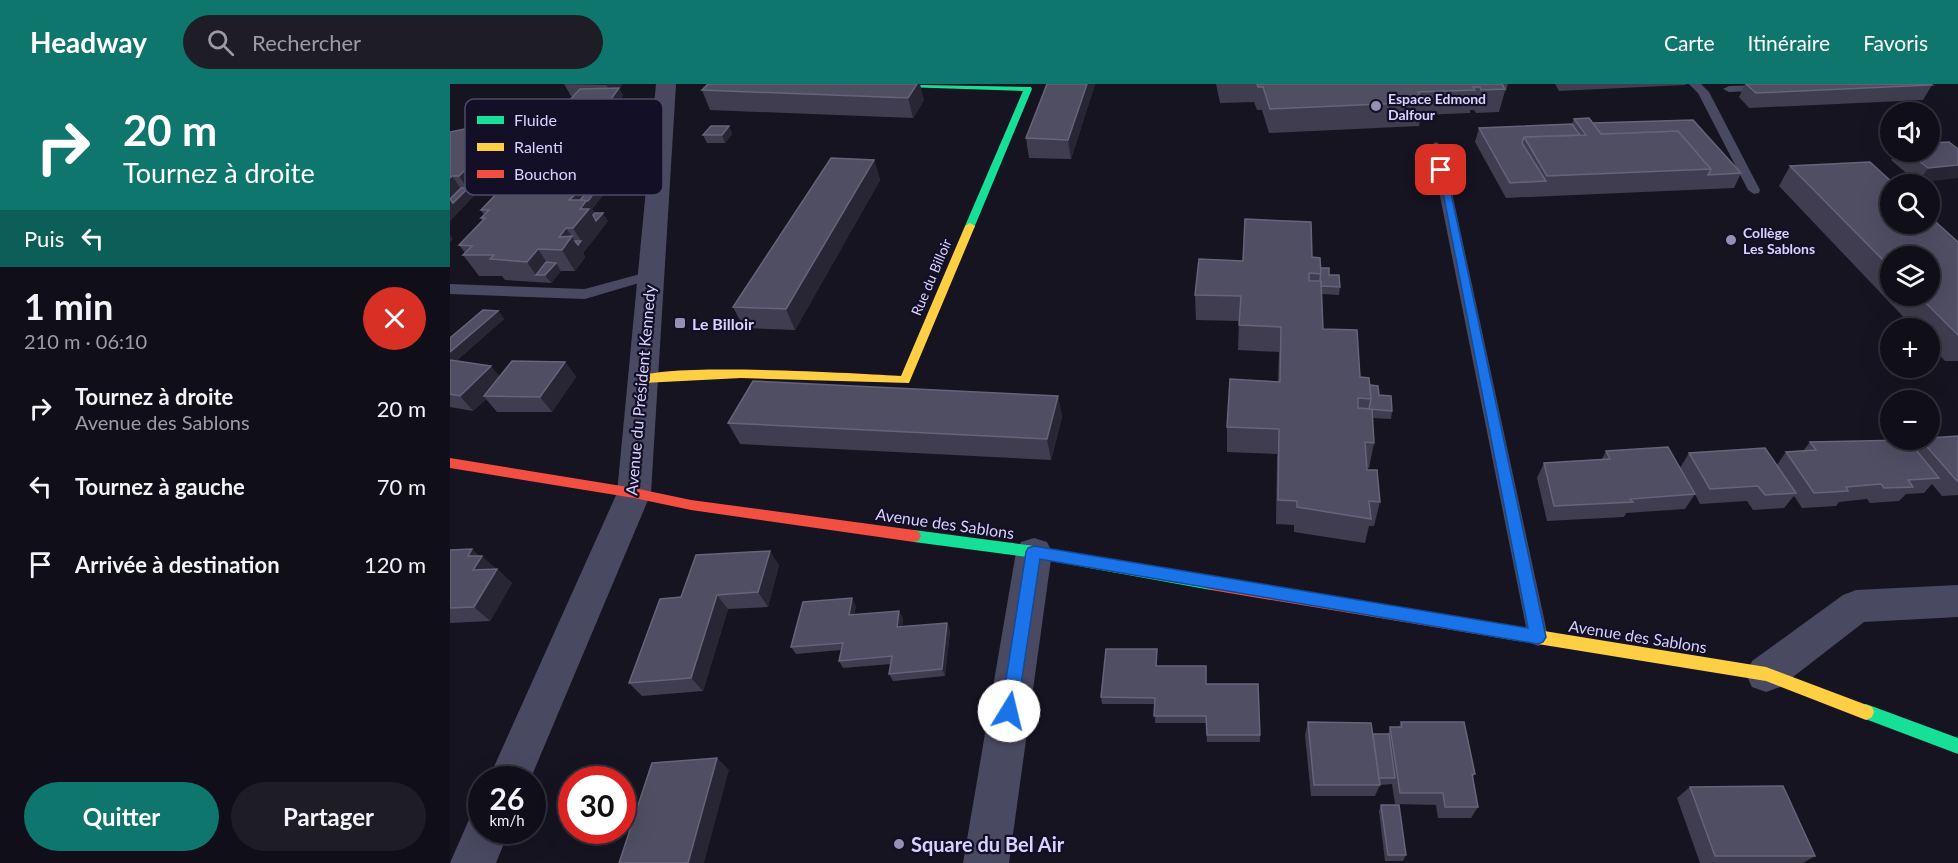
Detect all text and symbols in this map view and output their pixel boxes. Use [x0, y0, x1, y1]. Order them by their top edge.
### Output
search box [183, 15, 603, 69]
text: Headway [30, 25, 147, 59]
icon: search [204, 26, 237, 59]
text: Rechercher [252, 29, 361, 56]
text: Carte [1664, 30, 1715, 55]
text: Itinéraire [1748, 30, 1830, 55]
text: Favoris [1863, 30, 1928, 55]
place label: Espace Edmond Dalfour [1388, 90, 1486, 123]
legend [465, 99, 663, 195]
marker: Espace Edmond Dalfour [1369, 99, 1383, 113]
map controls [1880, 102, 1940, 450]
button: sound [1880, 102, 1940, 162]
text: 20 m [123, 105, 217, 155]
icon: right [24, 108, 102, 186]
text: Fluide [514, 110, 557, 129]
text: Ralenti [514, 137, 563, 156]
pin [1415, 144, 1466, 195]
icon: arrive [1424, 153, 1457, 186]
text: Tournez à droite [123, 156, 315, 189]
text: Bouchon [514, 164, 577, 183]
button: search [1880, 174, 1940, 234]
icon: left [76, 222, 109, 255]
place label: Collège Les Sablons [1743, 224, 1815, 257]
text: Puis [24, 225, 64, 252]
marker: Collège Les Sablons [1724, 233, 1738, 247]
street label: Rue du Billoir [907, 236, 955, 318]
button: layers [1880, 246, 1940, 306]
street label: Avenue du Président Kennedy [621, 283, 659, 496]
text: 1 min [24, 284, 113, 328]
button: close [363, 287, 426, 350]
place label: Le Billoir [692, 314, 754, 333]
marker: Le Billoir [673, 316, 687, 330]
button: + [1880, 318, 1940, 378]
text: 210 m · 06:10 [24, 329, 147, 353]
text: Tournez à droite [75, 383, 233, 410]
button: − [1880, 390, 1940, 450]
icon: right [24, 392, 57, 425]
text: 20 m [377, 395, 426, 422]
text: Avenue des Sablons [75, 410, 250, 434]
icon: left [24, 470, 57, 503]
text: Tournez à gauche [75, 473, 245, 500]
text: 70 m [377, 473, 426, 500]
street label: Avenue des Sablons [875, 504, 1016, 542]
icon: arrive [24, 548, 57, 581]
text: Arrivée à destination [75, 551, 280, 578]
text: 120 m [364, 551, 426, 578]
street label: Avenue des Sablons [1568, 616, 1709, 656]
position arrow [977, 679, 1041, 743]
speed limit sign: 30 [558, 766, 636, 844]
text: 26 [490, 780, 524, 816]
button: Quitter [24, 782, 219, 851]
button: Partager [231, 782, 426, 851]
text: km/h [489, 811, 525, 829]
place label: Square du Bel Air [911, 832, 1065, 856]
marker: Square du Bel Air [892, 837, 906, 851]

